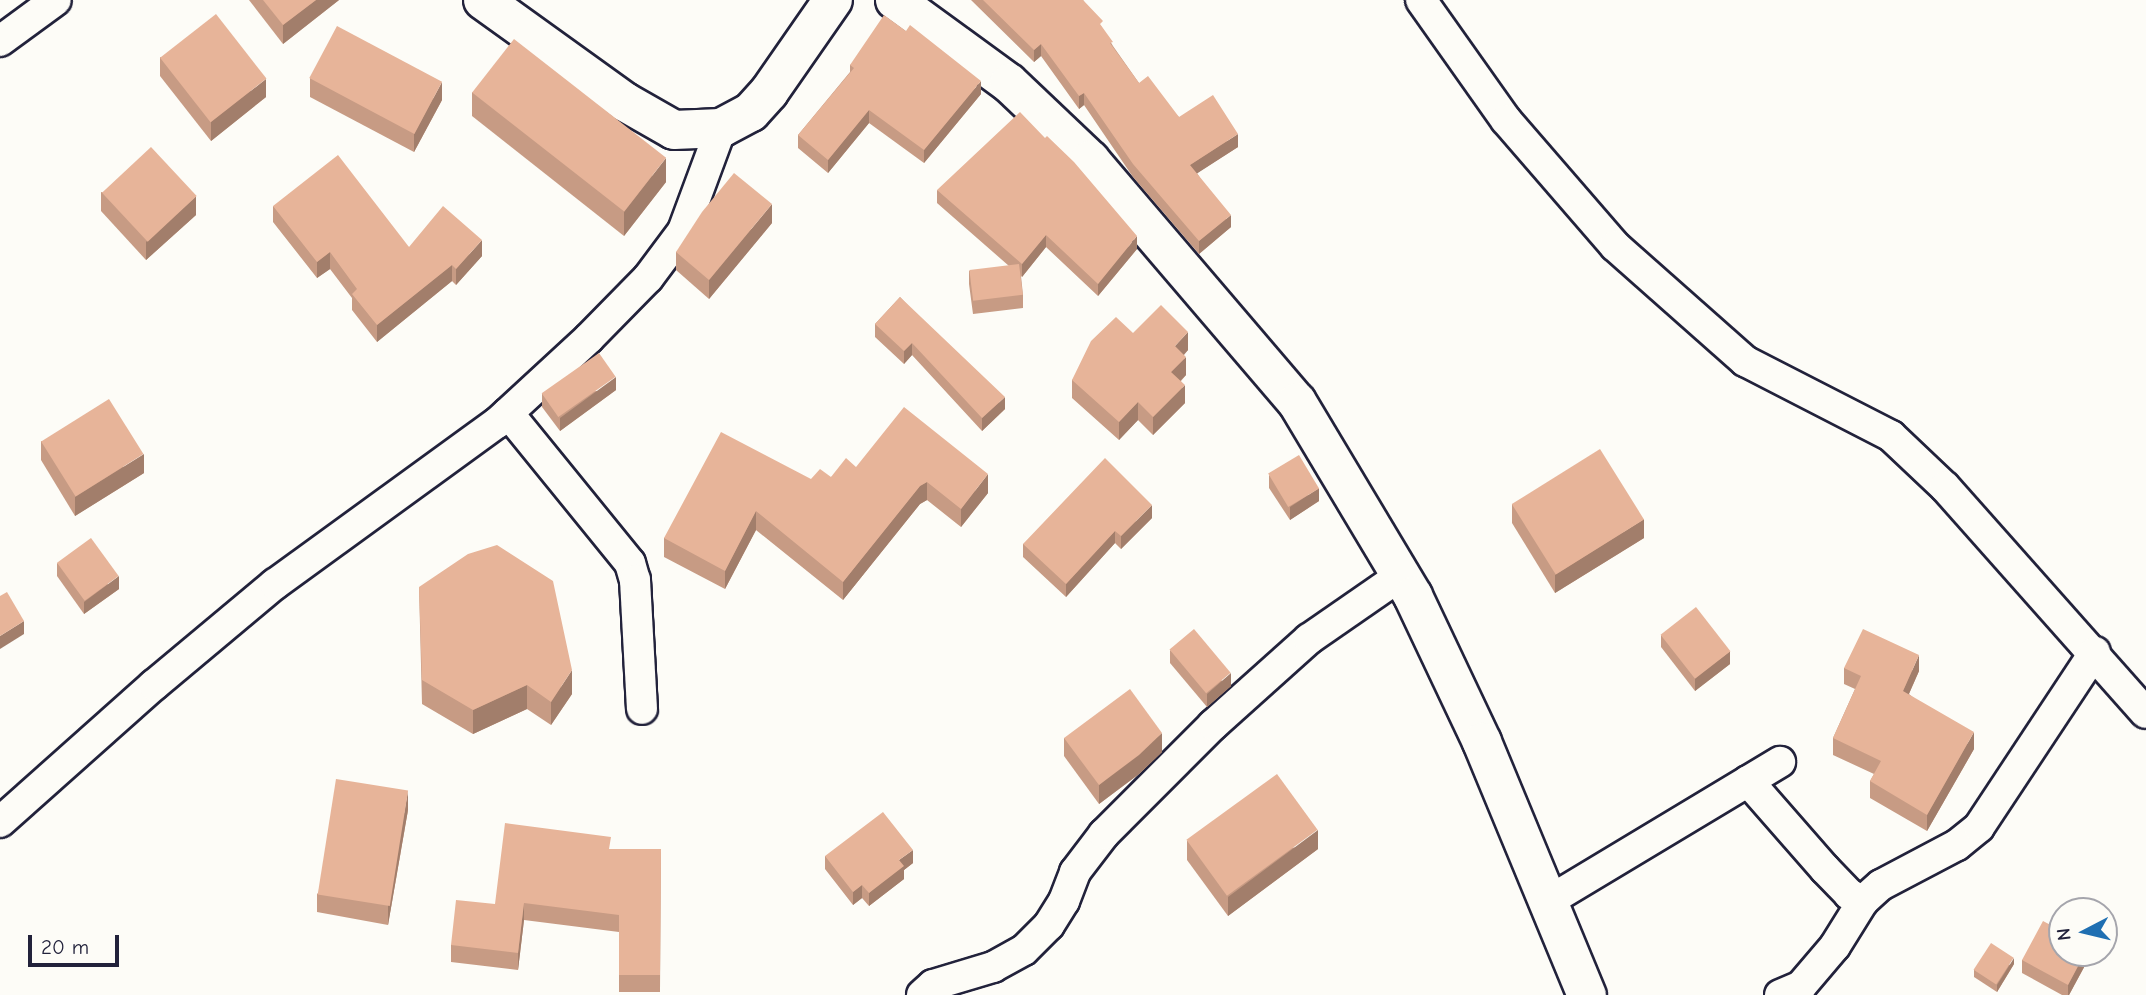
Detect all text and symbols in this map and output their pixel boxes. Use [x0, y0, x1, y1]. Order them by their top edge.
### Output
north arrow [2048, 897, 2118, 967]
scale bar [32, 922, 122, 966]
text: N [2052, 927, 2076, 942]
text: 20 m [41, 935, 89, 959]

